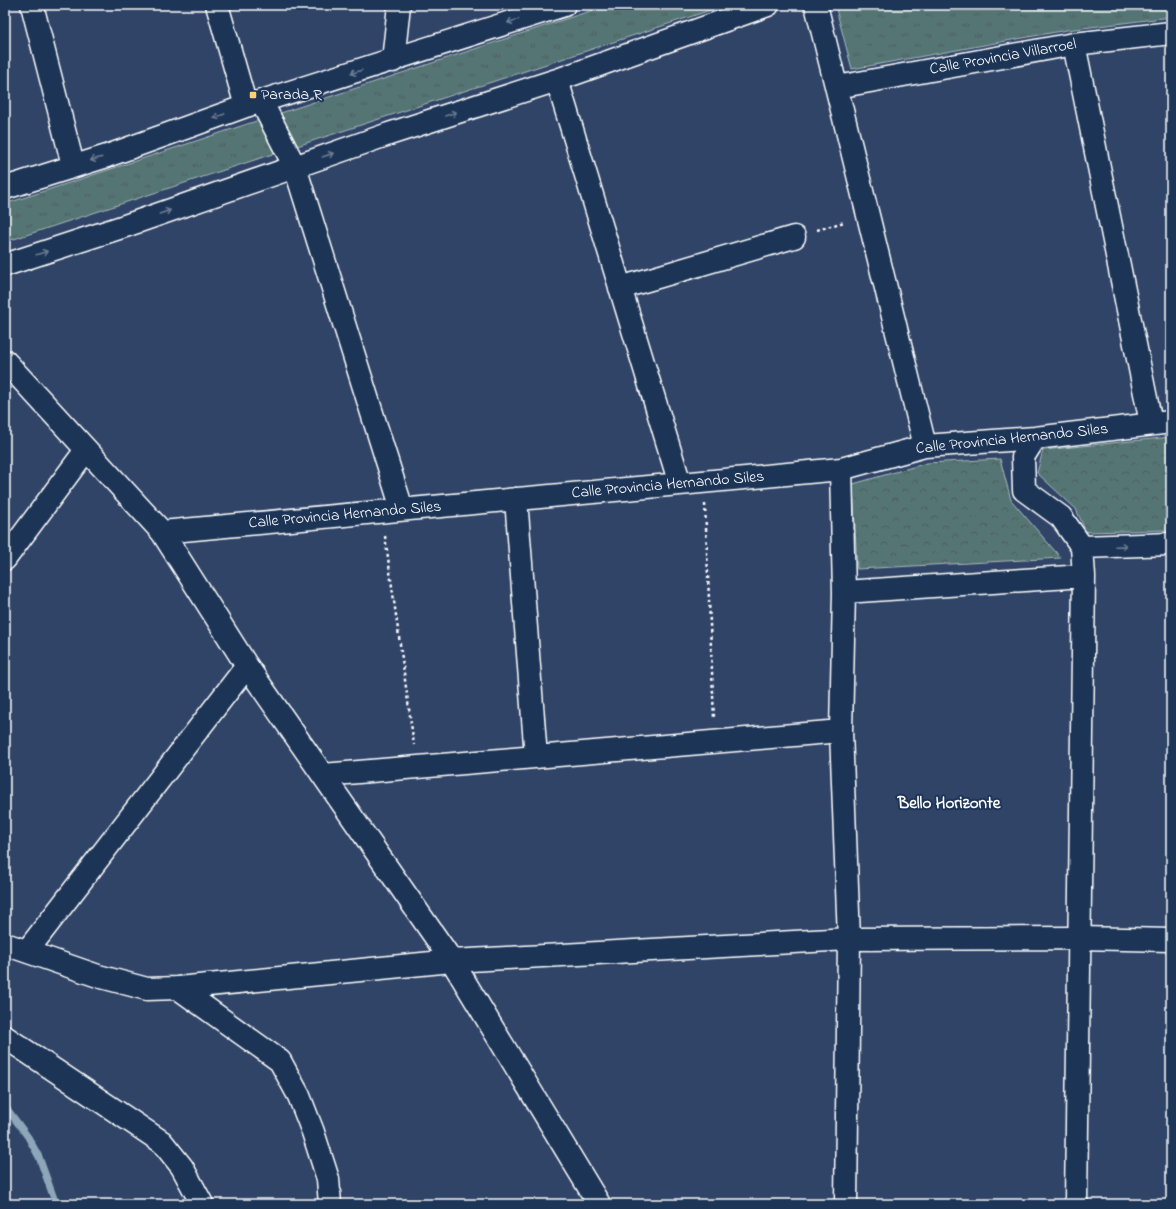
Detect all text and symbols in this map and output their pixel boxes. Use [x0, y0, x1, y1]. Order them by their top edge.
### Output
one-way arrow [508, 18, 520, 26]
street label: Calle Provincia Villarroel [928, 32, 1078, 82]
one-way arrow [350, 69, 363, 76]
place label: Parada R [261, 83, 322, 107]
marker: Parada R [248, 90, 258, 100]
one-way arrow [444, 110, 457, 117]
one-way arrow [213, 112, 225, 120]
one-way arrow [321, 151, 333, 159]
one-way arrow [90, 156, 103, 163]
one-way arrow [159, 208, 172, 215]
one-way arrow [35, 249, 48, 256]
street label: Calle Provincia Hernando Siles [915, 417, 1109, 461]
street label: Calle Provincia Hernando Siles [571, 465, 765, 505]
street label: Calle Provincia Hernando Siles [248, 495, 442, 535]
one-way arrow [1114, 542, 1127, 550]
district label: Bello Horizonte [897, 791, 1002, 816]

